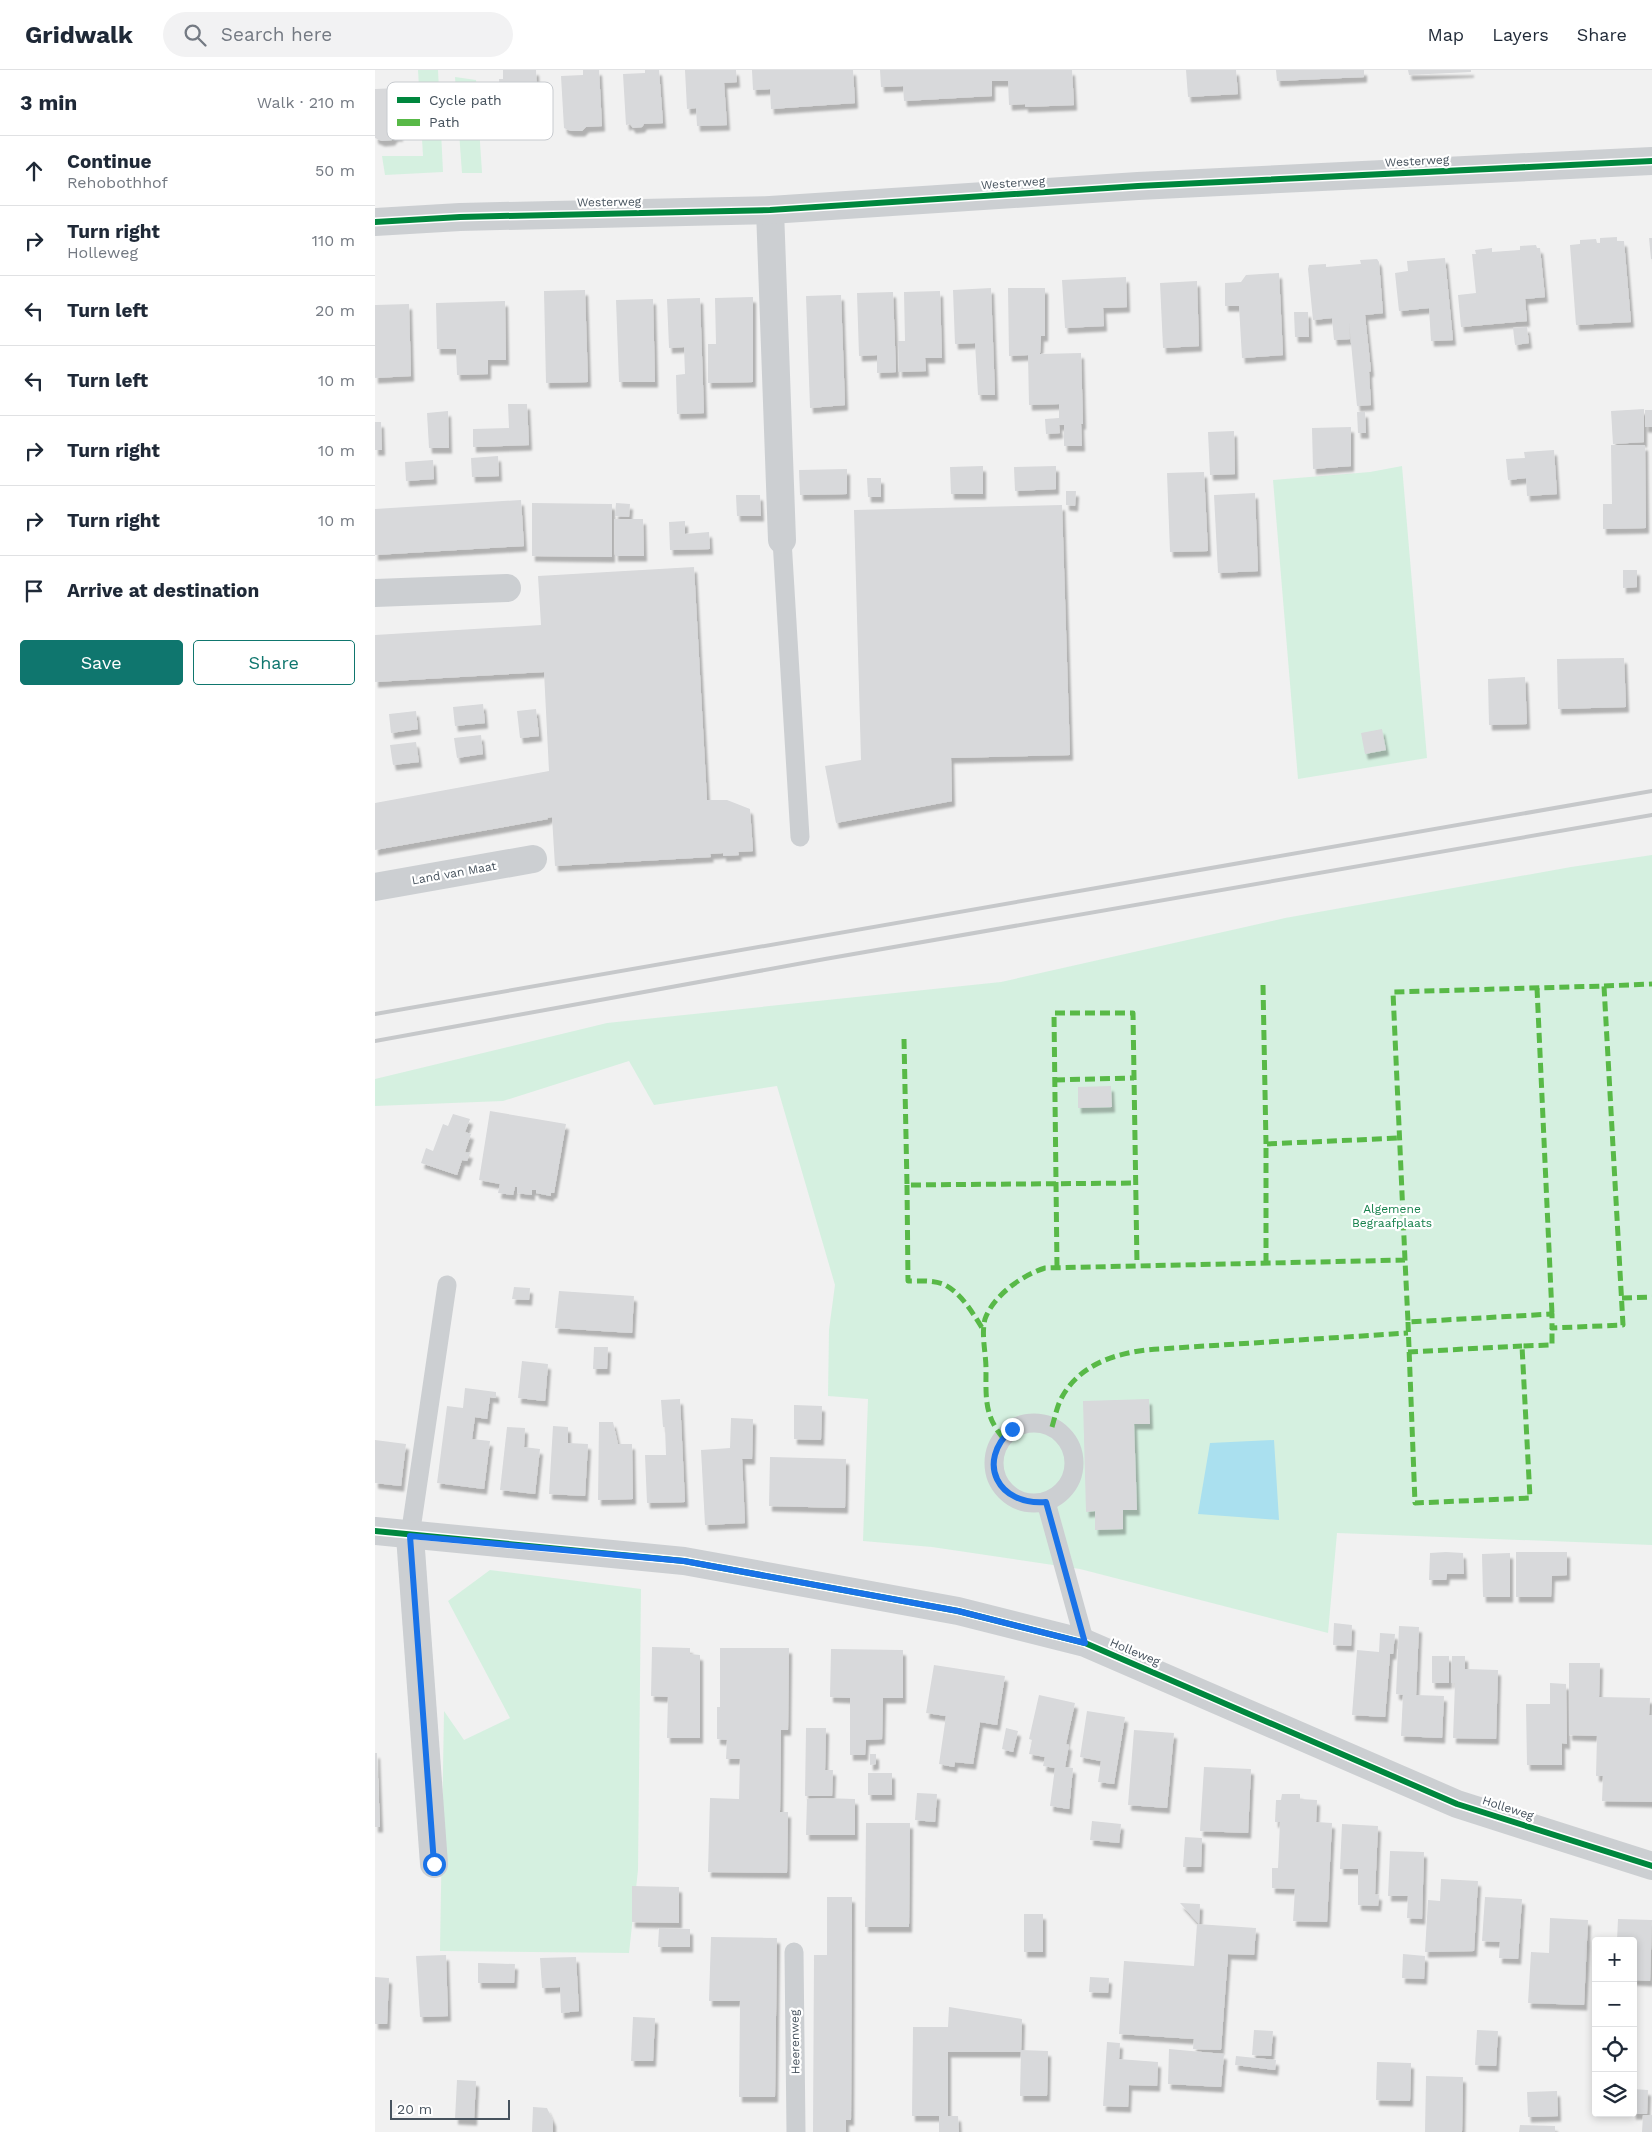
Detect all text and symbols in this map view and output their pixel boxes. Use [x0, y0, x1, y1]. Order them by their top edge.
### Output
search box [163, 12, 513, 57]
text: Gridwalk [25, 21, 133, 49]
icon: search [181, 21, 209, 49]
text: Search here [221, 23, 332, 46]
text: Map [1427, 24, 1464, 45]
text: Layers [1492, 24, 1549, 45]
text: Share [1577, 24, 1627, 45]
legend [387, 82, 553, 140]
text: 3 min [20, 90, 77, 115]
text: Cycle path [429, 92, 502, 108]
text: Walk · 210 m [257, 93, 355, 112]
text: Path [429, 114, 460, 130]
text: Continue [67, 150, 151, 173]
street label: Westerweg [1384, 152, 1450, 170]
icon: ahead [20, 157, 48, 185]
text: 50 m [315, 161, 355, 180]
text: Rehobothhof [67, 173, 168, 192]
street label: Westerweg [980, 174, 1046, 192]
street label: Westerweg [577, 194, 642, 210]
text: Turn right [67, 220, 160, 243]
icon: right [20, 227, 48, 255]
text: 110 m [312, 231, 355, 250]
text: Holleweg [67, 243, 138, 262]
icon: left [20, 297, 48, 325]
text: Turn left [67, 299, 148, 322]
text: 20 m [315, 301, 355, 320]
icon: left [20, 367, 48, 395]
text: Turn left [67, 369, 148, 392]
text: 10 m [318, 371, 355, 390]
icon: right [20, 437, 48, 465]
text: Turn right [67, 439, 160, 462]
text: 10 m [318, 441, 355, 460]
icon: right [20, 507, 48, 535]
text: Turn right [67, 509, 160, 532]
text: 10 m [318, 511, 355, 530]
icon: arrive [20, 577, 48, 605]
text: Arrive at destination [67, 579, 259, 602]
button: Save [20, 640, 183, 685]
button: Share [193, 640, 355, 685]
street label: Land van Maat [411, 859, 497, 887]
park label: Algemene Begraafplaats [1352, 1202, 1432, 1230]
route end [1001, 1418, 1024, 1441]
street label: Holleweg [1108, 1635, 1163, 1669]
street label: Holleweg [1481, 1793, 1536, 1823]
route start [423, 1853, 446, 1876]
map controls [1592, 1937, 1637, 2117]
button: + [1592, 1937, 1637, 1982]
button: − [1592, 1982, 1637, 2027]
street label: Heerenweg [787, 2009, 803, 2074]
button: locate [1592, 2027, 1637, 2072]
button: layers [1592, 2072, 1637, 2117]
scale bar [390, 2097, 510, 2120]
text: 20 m [397, 2101, 432, 2117]

